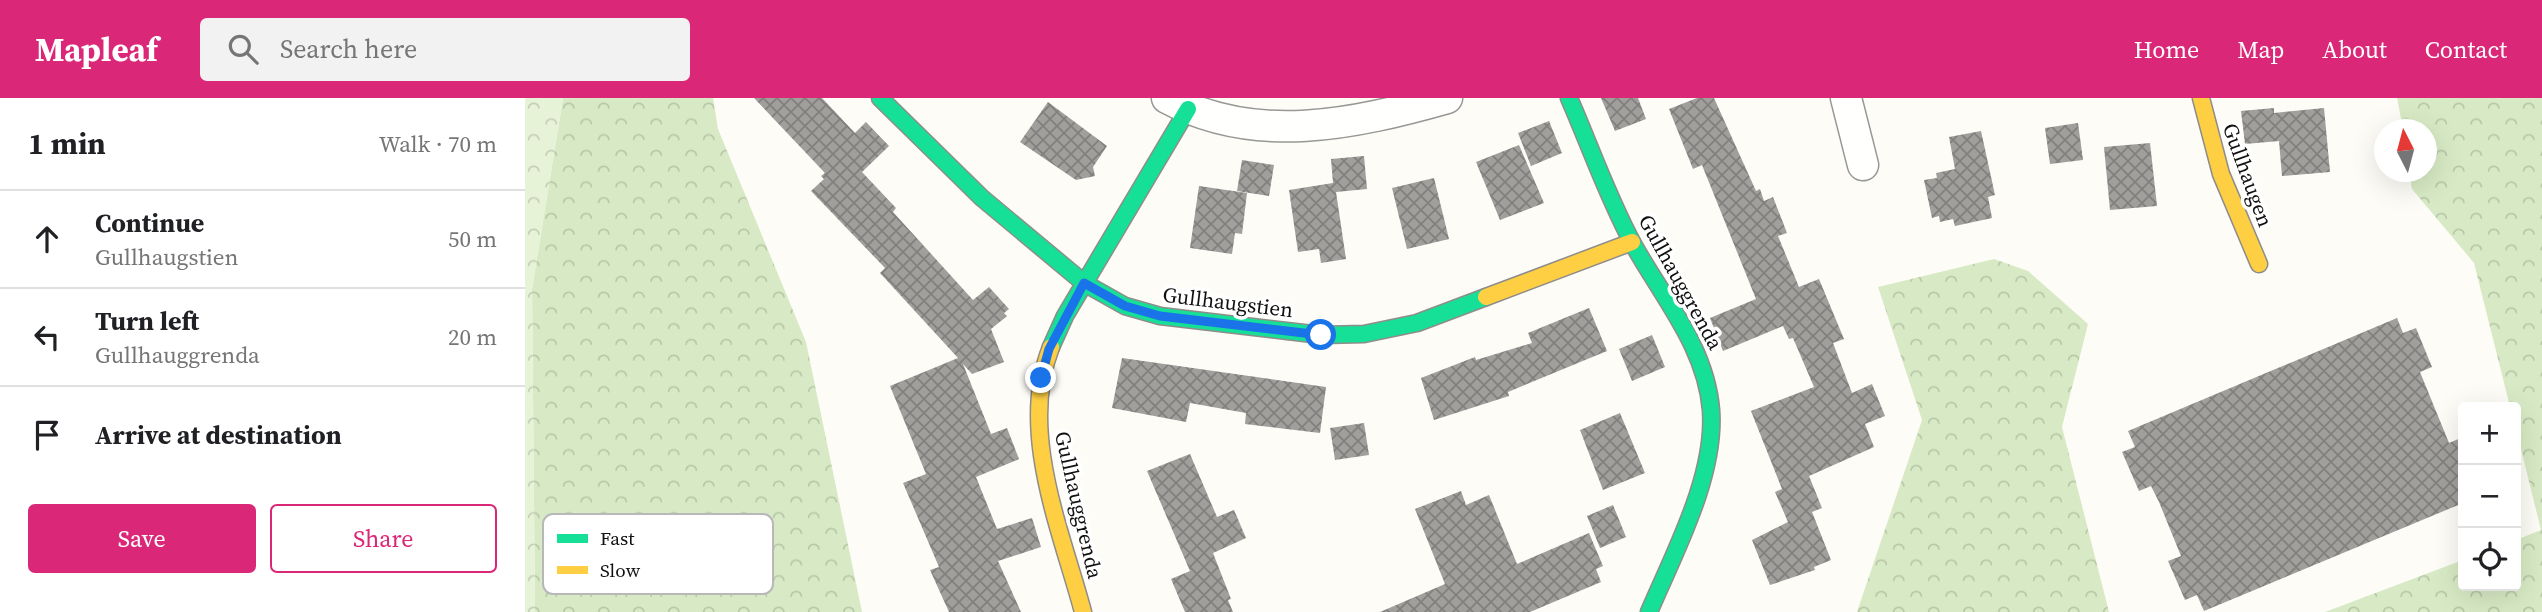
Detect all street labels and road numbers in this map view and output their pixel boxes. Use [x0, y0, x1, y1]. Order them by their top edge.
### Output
street label: Gullhaugen [2216, 119, 2280, 231]
street label: Gullhauggrenda [1632, 209, 1730, 355]
street label: Gullhaugstien [1161, 280, 1295, 324]
street label: Gullhauggrenda [1048, 428, 1110, 582]

